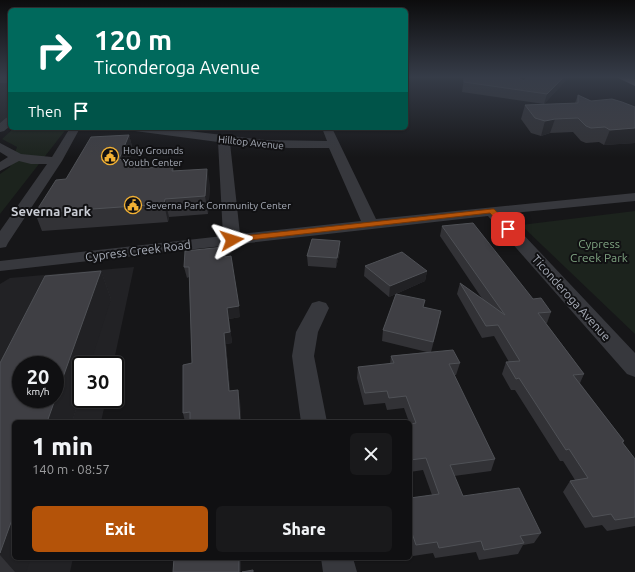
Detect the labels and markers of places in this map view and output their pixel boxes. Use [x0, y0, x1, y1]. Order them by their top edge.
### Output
place label: Holy Grounds Youth Center [123, 145, 183, 168]
public building icon: Holy Grounds Youth Center [100, 146, 120, 166]
public building icon: Severna Park Community Center [123, 195, 143, 215]
place label: Severna Park Community Center [146, 200, 291, 211]
pin [491, 212, 525, 246]

